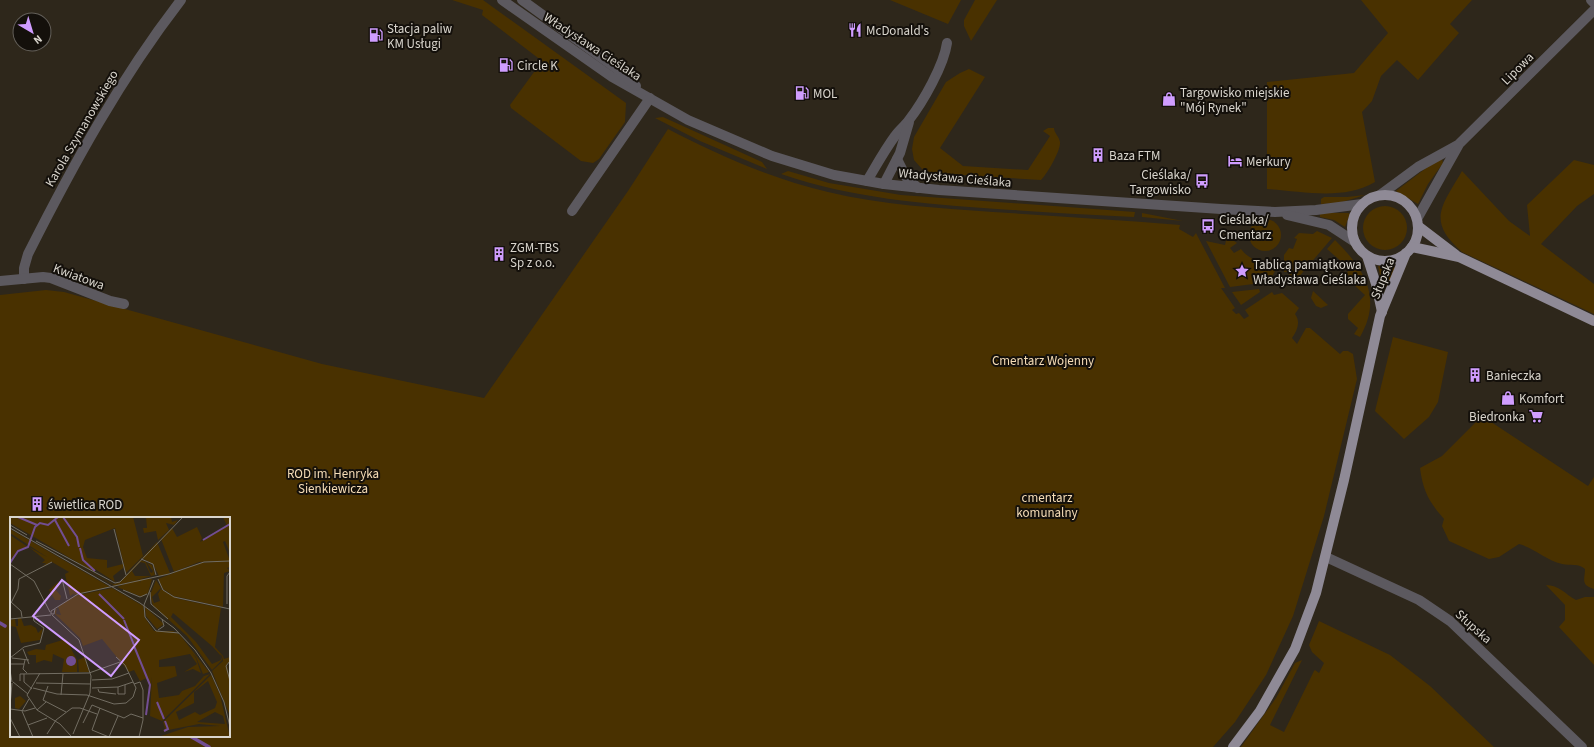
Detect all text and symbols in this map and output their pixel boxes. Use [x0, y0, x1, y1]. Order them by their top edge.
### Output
street label: Władysława Cieślaka [540, 8, 645, 85]
north arrow [12, 12, 52, 52]
place label: Stacja paliw KM Usługi [387, 20, 453, 53]
restaurant icon: McDonald's [847, 22, 863, 38]
place label: McDonald's [866, 22, 930, 40]
fuel station icon: Stacja paliw KM Usługi [368, 27, 384, 43]
text: N [30, 31, 45, 48]
street label: Lipowa [1497, 48, 1538, 89]
fuel station icon: Circle K [498, 57, 514, 73]
place label: Circle K [517, 57, 558, 75]
street label: Karola Szymanowskiego [41, 67, 123, 190]
place label: Targowisko miejskie "Mój Rynek" [1180, 84, 1289, 117]
fuel station icon: MOL [794, 85, 810, 101]
place label: MOL [813, 85, 837, 103]
shop icon: Targowisko miejskie "Mój Rynek" [1161, 91, 1177, 107]
building icon: Baza FTM [1090, 147, 1106, 163]
place label: Baza FTM [1109, 147, 1160, 165]
hotel icon: Merkury [1227, 153, 1243, 169]
place label: Merkury [1246, 153, 1291, 171]
street label: Władysława Cieślaka [898, 164, 1012, 192]
place label: Cieślaka/ Targowisko [1129, 166, 1191, 199]
bus stop icon: Cieślaka/ Targowisko [1194, 173, 1210, 189]
place label: Cieślaka/ Cmentarz [1219, 211, 1272, 244]
bus stop icon: Cieślaka/ Cmentarz [1200, 218, 1216, 234]
place label: ZGM-TBS Sp z o.o. [510, 239, 559, 272]
building icon: ZGM-TBS Sp z o.o. [491, 246, 507, 262]
street label: Słupska [1366, 255, 1399, 302]
place label: Tablicą pamiątkowa Władysława Cieślaka [1253, 256, 1366, 289]
street label: Kwiatowa [51, 259, 107, 295]
place icon: Tablicą pamiątkowa Władysława Cieślaka [1234, 263, 1250, 279]
park label: Cmentarz Wojenny [992, 352, 1094, 370]
building icon: Banieczka [1467, 367, 1483, 383]
place label: Banieczka [1486, 367, 1541, 385]
shop icon: Komfort [1500, 390, 1516, 406]
place label: Komfort [1519, 390, 1564, 408]
place label: Biedronka [1469, 408, 1525, 426]
supermarket icon: Biedronka [1528, 408, 1544, 424]
park label: ROD im. Henryka Sienkiewicza [287, 465, 379, 498]
park label: cmentarz komunalny [1016, 489, 1078, 522]
building icon: świetlica ROD [29, 496, 45, 512]
place label: świetlica ROD [48, 496, 122, 514]
inset map [10, 517, 230, 737]
street label: Słupska [1451, 606, 1495, 648]

